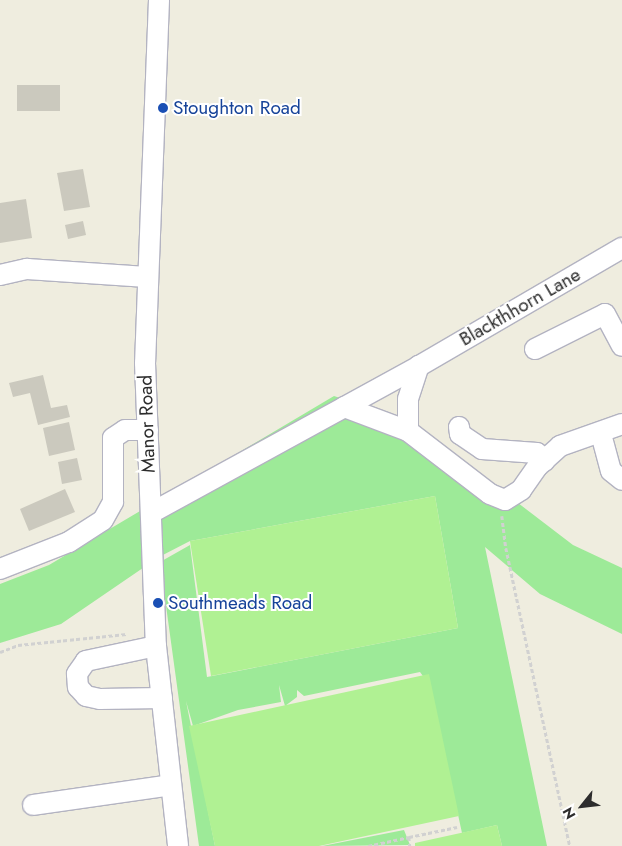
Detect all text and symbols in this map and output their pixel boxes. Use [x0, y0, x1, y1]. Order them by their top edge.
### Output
place label: Stoughton Road [173, 97, 301, 119]
marker: Stoughton Road [157, 102, 169, 114]
street label: Blackthhorn Lane [455, 263, 585, 351]
street label: Manor Road [134, 375, 160, 473]
place label: Southmeads Road [168, 592, 312, 614]
marker: Southmeads Road [152, 597, 164, 609]
north arrow [557, 781, 607, 831]
text: N [557, 804, 580, 823]

